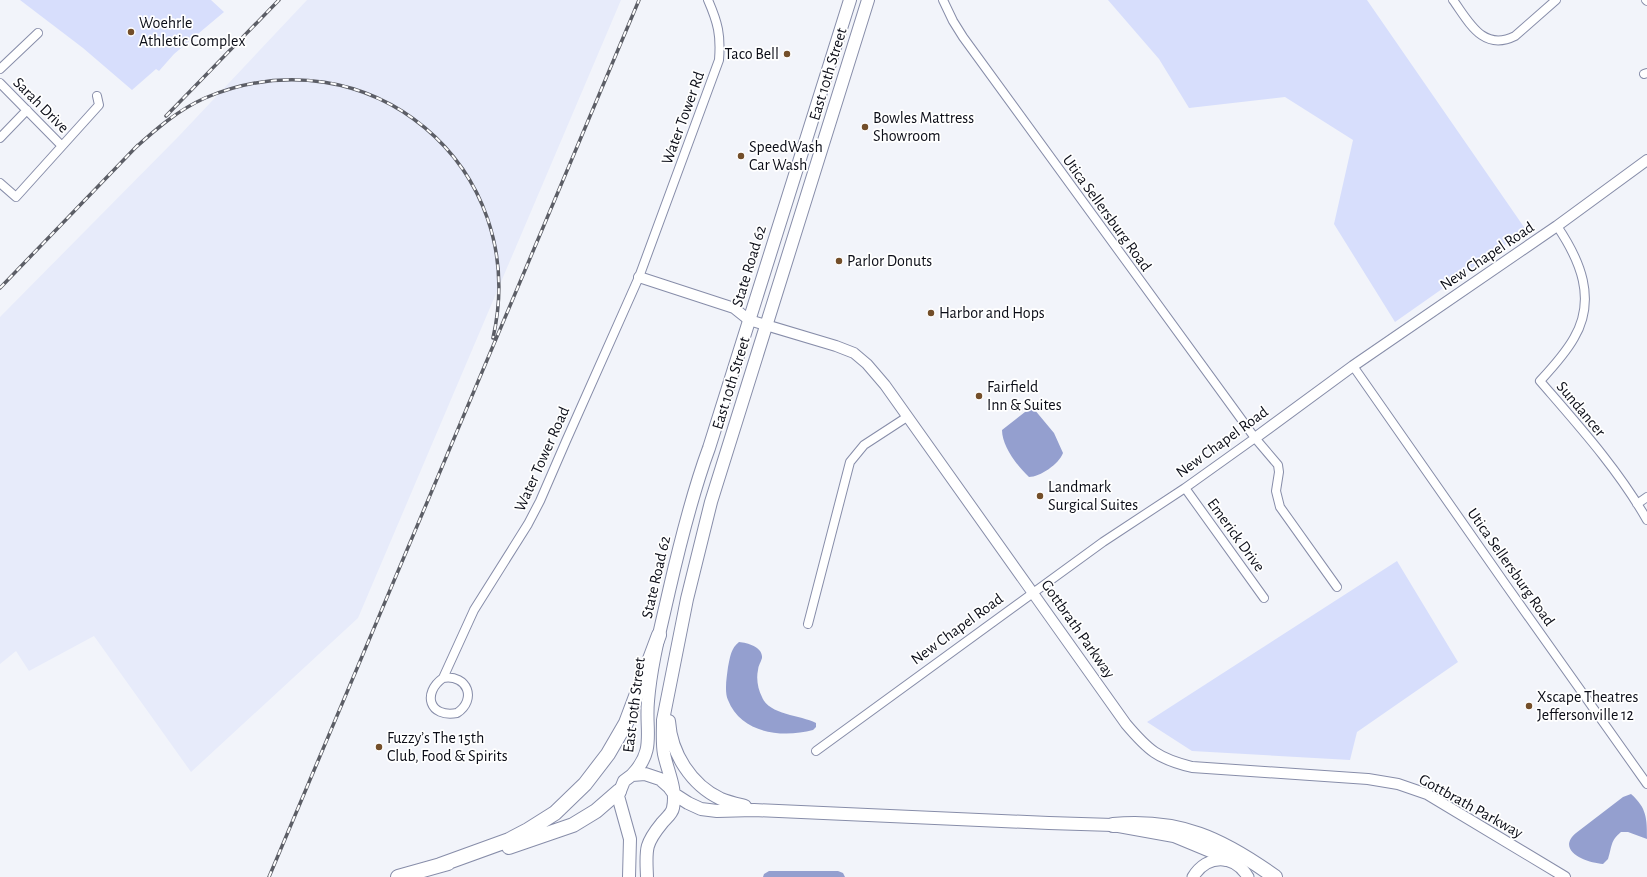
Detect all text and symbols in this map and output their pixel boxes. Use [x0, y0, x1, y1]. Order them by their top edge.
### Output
place label: Woehrle Athletic Complex [139, 15, 245, 49]
street label: East 10th Street [806, 26, 850, 122]
marker: Woehrle Athletic Complex [126, 27, 136, 37]
place label: Taco Bell [724, 46, 779, 62]
marker: Taco Bell [782, 49, 792, 59]
street label: Water Tower Rd [659, 69, 707, 167]
street label: Sarah Drive [10, 74, 72, 136]
place label: Bowles Mattress Showroom [873, 110, 974, 144]
marker: Bowles Mattress Showroom [860, 122, 870, 132]
place label: SpeedWash Car Wash [749, 139, 823, 173]
marker: SpeedWash Car Wash [736, 151, 746, 161]
street label: Utica Sellersburg Road [1059, 152, 1155, 274]
street label: New Chapel Road [1437, 219, 1537, 293]
street label: State Road 62 [729, 223, 769, 309]
place label: Parlor Donuts [847, 253, 932, 269]
marker: Parlor Donuts [834, 256, 844, 266]
place label: Harbor and Hops [939, 305, 1045, 321]
marker: Harbor and Hops [926, 308, 936, 318]
street label: East 10th Street [709, 335, 753, 431]
street label: Sundancer [1554, 378, 1609, 440]
place label: Fairfield Inn & Suites [987, 379, 1062, 413]
marker: Fairfield Inn & Suites [974, 391, 984, 401]
street label: New Chapel Road [1173, 403, 1271, 481]
street label: Water Tower Road [512, 404, 572, 514]
place label: Landmark Surgical Suites [1048, 479, 1138, 513]
marker: Landmark Surgical Suites [1035, 491, 1045, 501]
street label: Emerick Drive [1204, 495, 1268, 575]
street label: Utica Sellersburg Road [1464, 505, 1558, 629]
street label: State Road 62 [639, 534, 673, 620]
street label: Gottbrath Parkway [1037, 577, 1118, 682]
street label: New Chapel Road [908, 590, 1006, 668]
street label: East 10th Street [620, 656, 648, 754]
place label: Xscape Theatres Jeffersonville 12 [1537, 689, 1638, 723]
marker: Xscape Theatres Jeffersonville 12 [1524, 701, 1534, 711]
place label: Fuzzy’s The 15th Club, Food & Spirits [387, 730, 508, 764]
marker: Fuzzy’s The 15th Club, Food & Spirits [374, 742, 384, 752]
street label: Gottbrath Parkway [1416, 771, 1526, 842]

